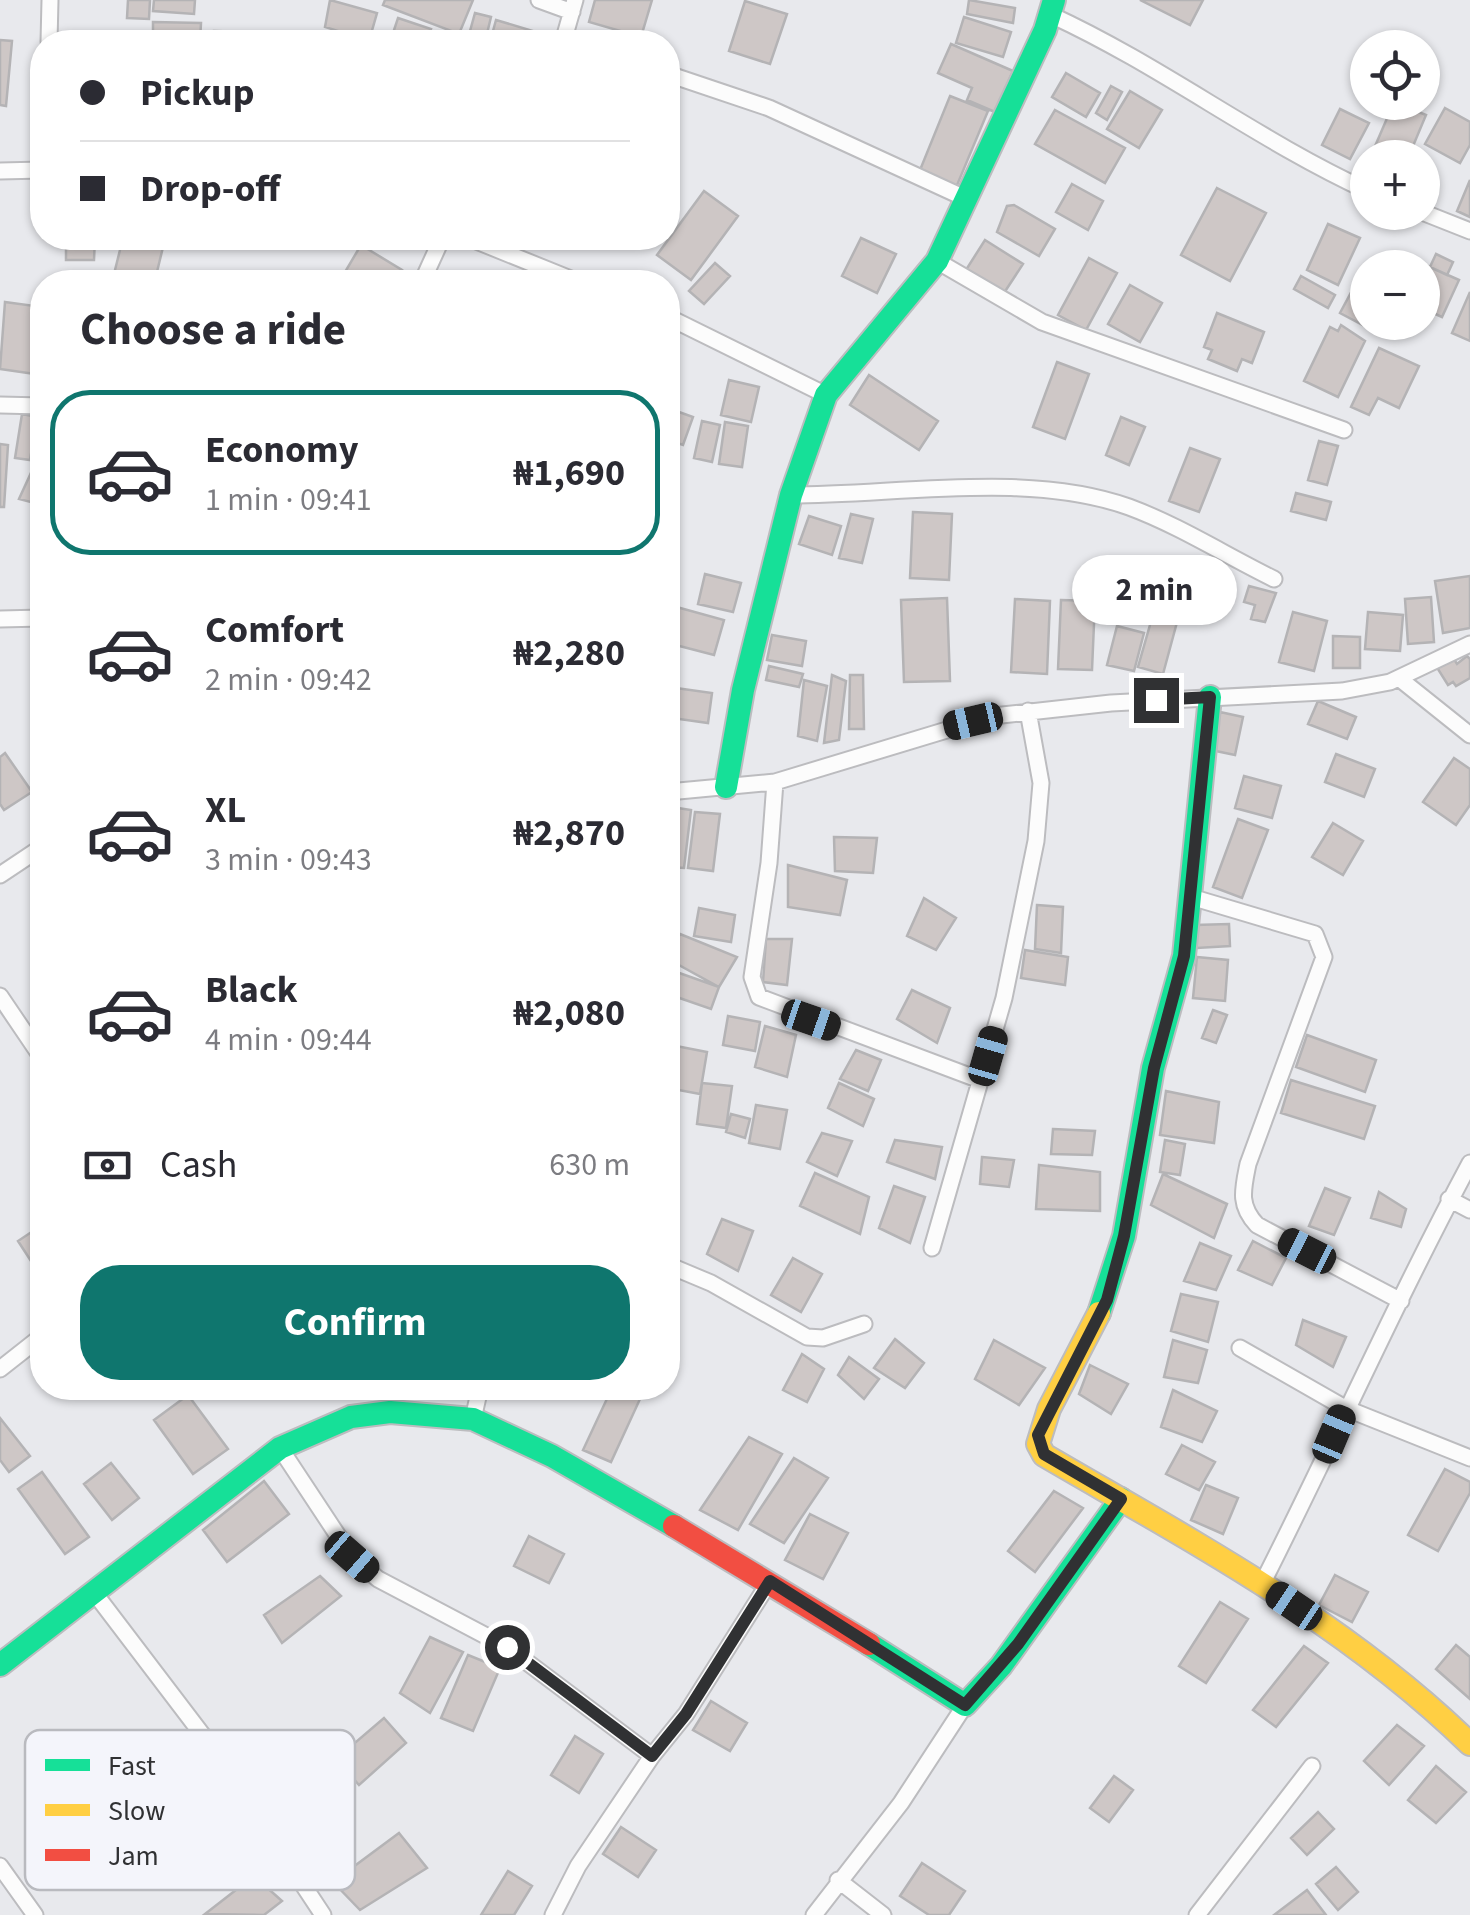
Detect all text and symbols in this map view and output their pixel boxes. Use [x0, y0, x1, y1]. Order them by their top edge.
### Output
map controls [1350, 30, 1440, 340]
button: locate [1350, 30, 1440, 120]
text: Pickup [140, 66, 254, 120]
button: + [1350, 140, 1440, 230]
text: Drop-off [140, 162, 280, 216]
button: − [1350, 250, 1440, 340]
text: Choose a ride [80, 298, 346, 362]
text: Economy [205, 423, 358, 477]
icon: car [85, 428, 175, 518]
text: ₦1,690 [513, 446, 625, 500]
text: 1 min · 09:41 [205, 477, 372, 523]
callout: 2 min [1074, 555, 1238, 625]
text: 2 min [1116, 567, 1193, 613]
text: Comfort [205, 603, 344, 657]
icon: car [85, 608, 175, 698]
text: ₦2,280 [513, 626, 625, 680]
text: 2 min · 09:42 [205, 657, 372, 703]
route end [1134, 678, 1179, 723]
car [940, 700, 1006, 742]
text: XL [205, 783, 246, 837]
icon: car [85, 788, 175, 878]
text: ₦2,870 [513, 806, 625, 860]
text: 3 min · 09:43 [205, 837, 372, 883]
text: Black [205, 963, 298, 1017]
icon: car [85, 968, 175, 1058]
text: ₦2,080 [513, 986, 625, 1040]
car [778, 996, 844, 1044]
text: 4 min · 09:44 [205, 1017, 372, 1063]
car [965, 1023, 1011, 1089]
icon: cash [80, 1138, 135, 1193]
text: Cash [160, 1138, 237, 1192]
text: 630 m [549, 1142, 630, 1188]
car [1273, 1224, 1341, 1278]
button: Confirm [80, 1265, 630, 1380]
car [1308, 1401, 1360, 1467]
car [320, 1526, 384, 1588]
car [1261, 1577, 1327, 1635]
route start [485, 1625, 530, 1670]
legend [25, 1730, 355, 1890]
text: Fast [108, 1746, 156, 1786]
text: Slow [108, 1791, 165, 1831]
text: Jam [108, 1836, 159, 1876]

